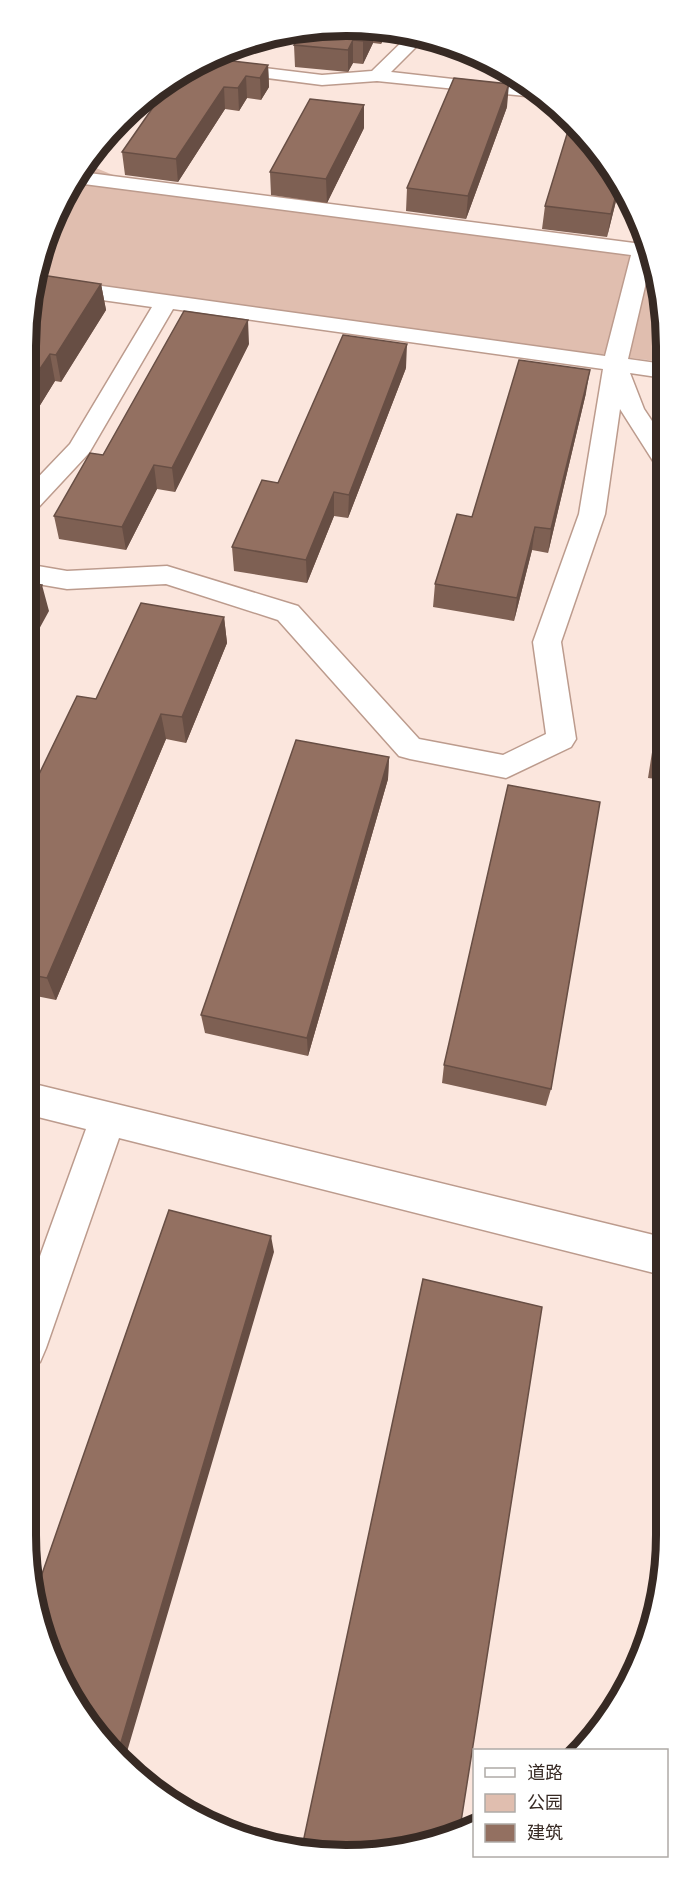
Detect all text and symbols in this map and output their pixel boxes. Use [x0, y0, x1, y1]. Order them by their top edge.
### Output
legend [473, 1749, 668, 1857]
text: 道路 [527, 1761, 563, 1786]
text: 公园 [527, 1791, 563, 1816]
text: 建筑 [527, 1821, 563, 1846]

